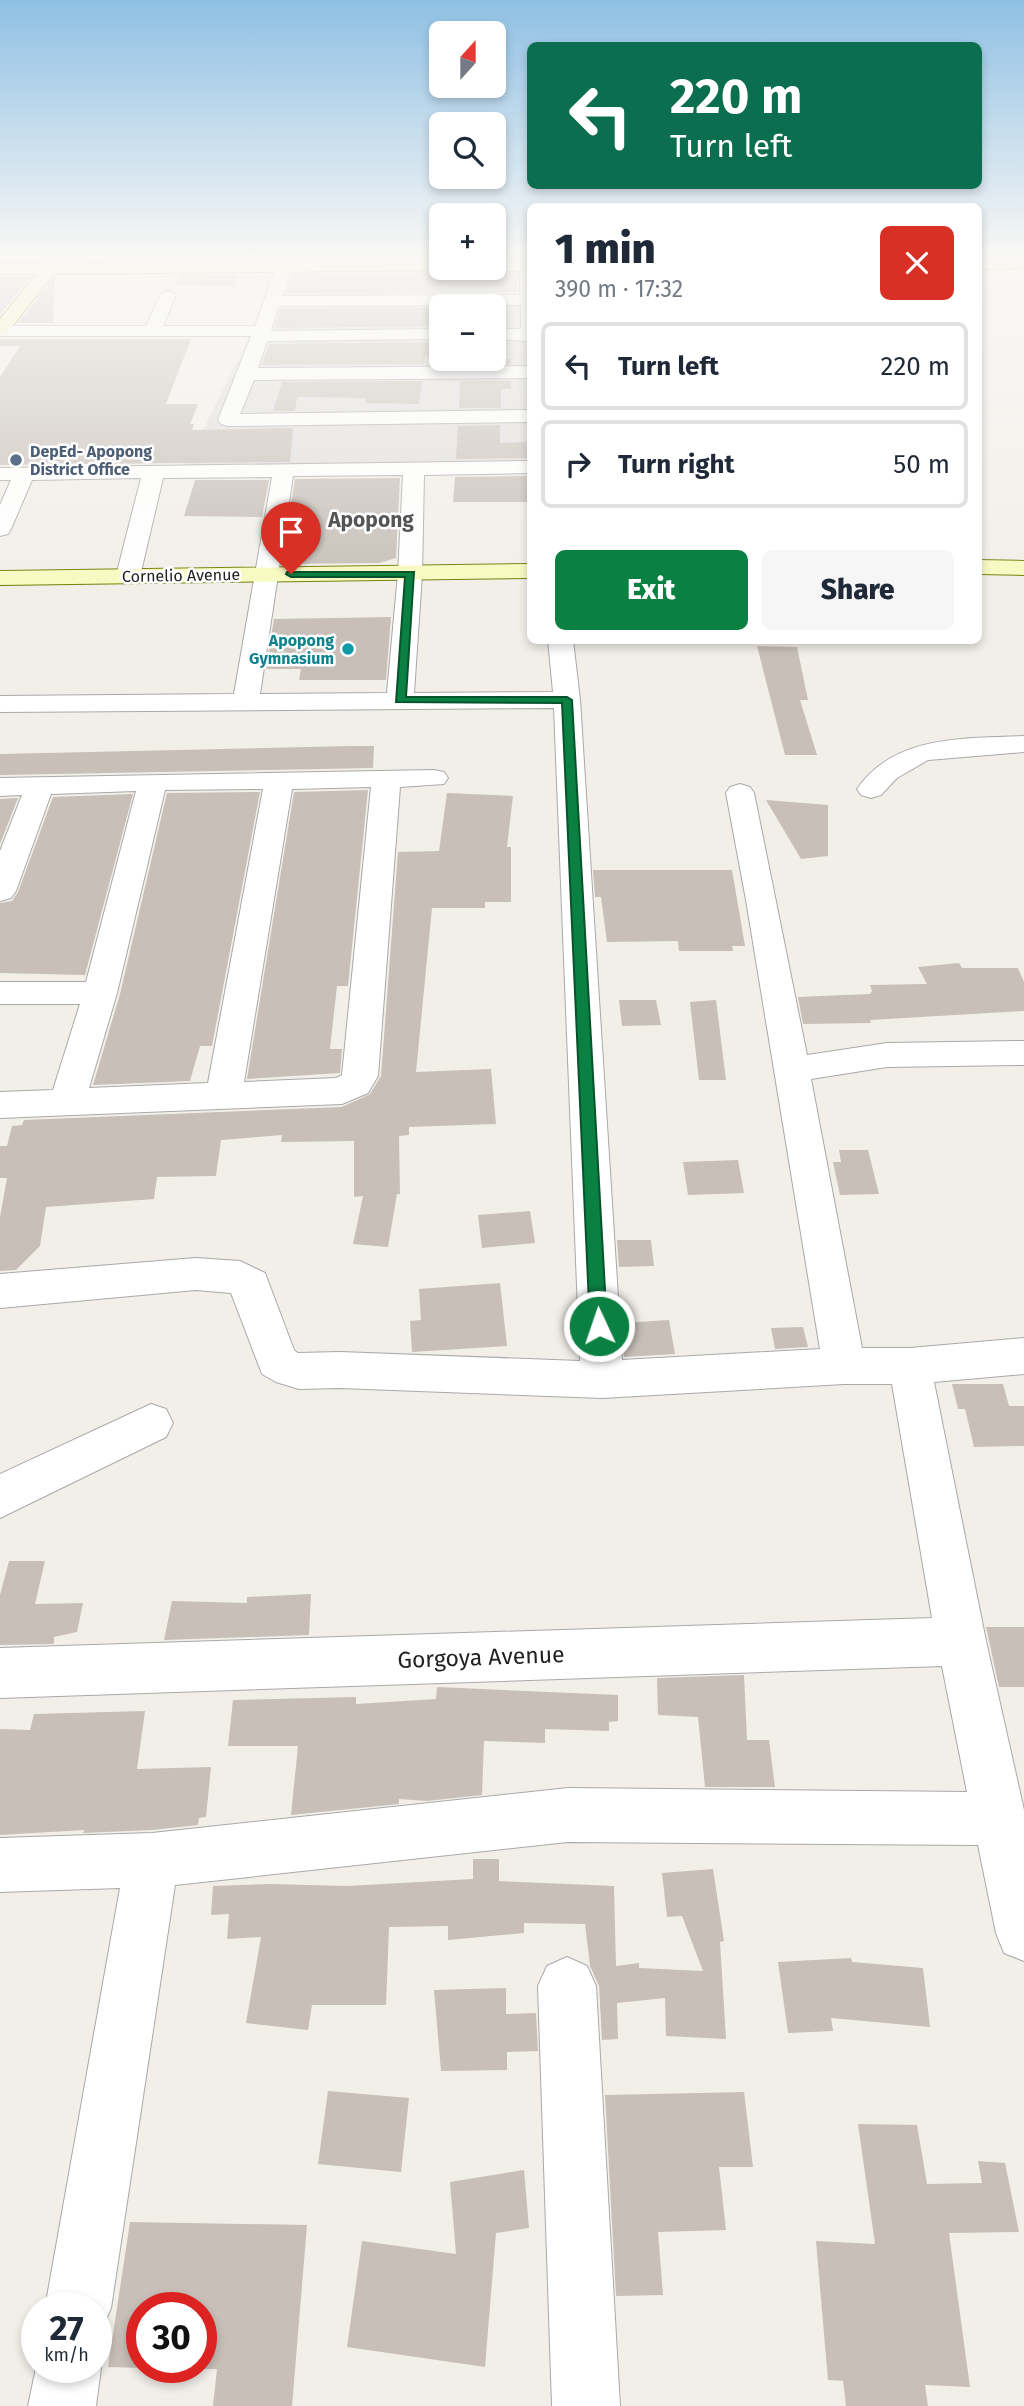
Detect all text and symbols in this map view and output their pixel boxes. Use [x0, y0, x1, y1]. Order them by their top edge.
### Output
north arrow [429, 21, 506, 98]
map controls [429, 21, 506, 371]
text: 220 m [670, 67, 802, 126]
icon: left [555, 70, 646, 161]
button: search [429, 112, 506, 189]
text: Turn left [670, 127, 792, 165]
button: + [429, 203, 506, 280]
text: 1 min [555, 224, 656, 274]
button: close [880, 226, 954, 300]
text: 390 m · 17:32 [555, 275, 683, 303]
button: − [429, 294, 506, 371]
icon: left [559, 347, 597, 385]
text: Turn left [618, 351, 719, 382]
text: 220 m [881, 351, 950, 382]
place label: DepEd- Apopong District Office [30, 442, 152, 479]
icon: right [559, 445, 597, 483]
text: Turn right [618, 449, 735, 480]
text: 50 m [893, 449, 950, 480]
marker: DepEd- Apopong District Office [8, 452, 24, 468]
pin [261, 502, 321, 574]
district label: Apopong [327, 507, 414, 533]
icon: arrive [272, 513, 310, 551]
button: Exit [555, 550, 748, 630]
button: Share [762, 550, 954, 630]
street label: Cornelio Avenue [122, 565, 240, 586]
place label: Apopong Gymnasium [249, 631, 334, 668]
marker: Apopong Gymnasium [340, 641, 356, 657]
position arrow [562, 1289, 636, 1363]
street label: Gorgoya Avenue [397, 1640, 565, 1674]
speed limit sign: 30 [126, 2292, 217, 2383]
text: 27 [49, 2307, 84, 2349]
text: km/h [44, 2344, 89, 2366]

